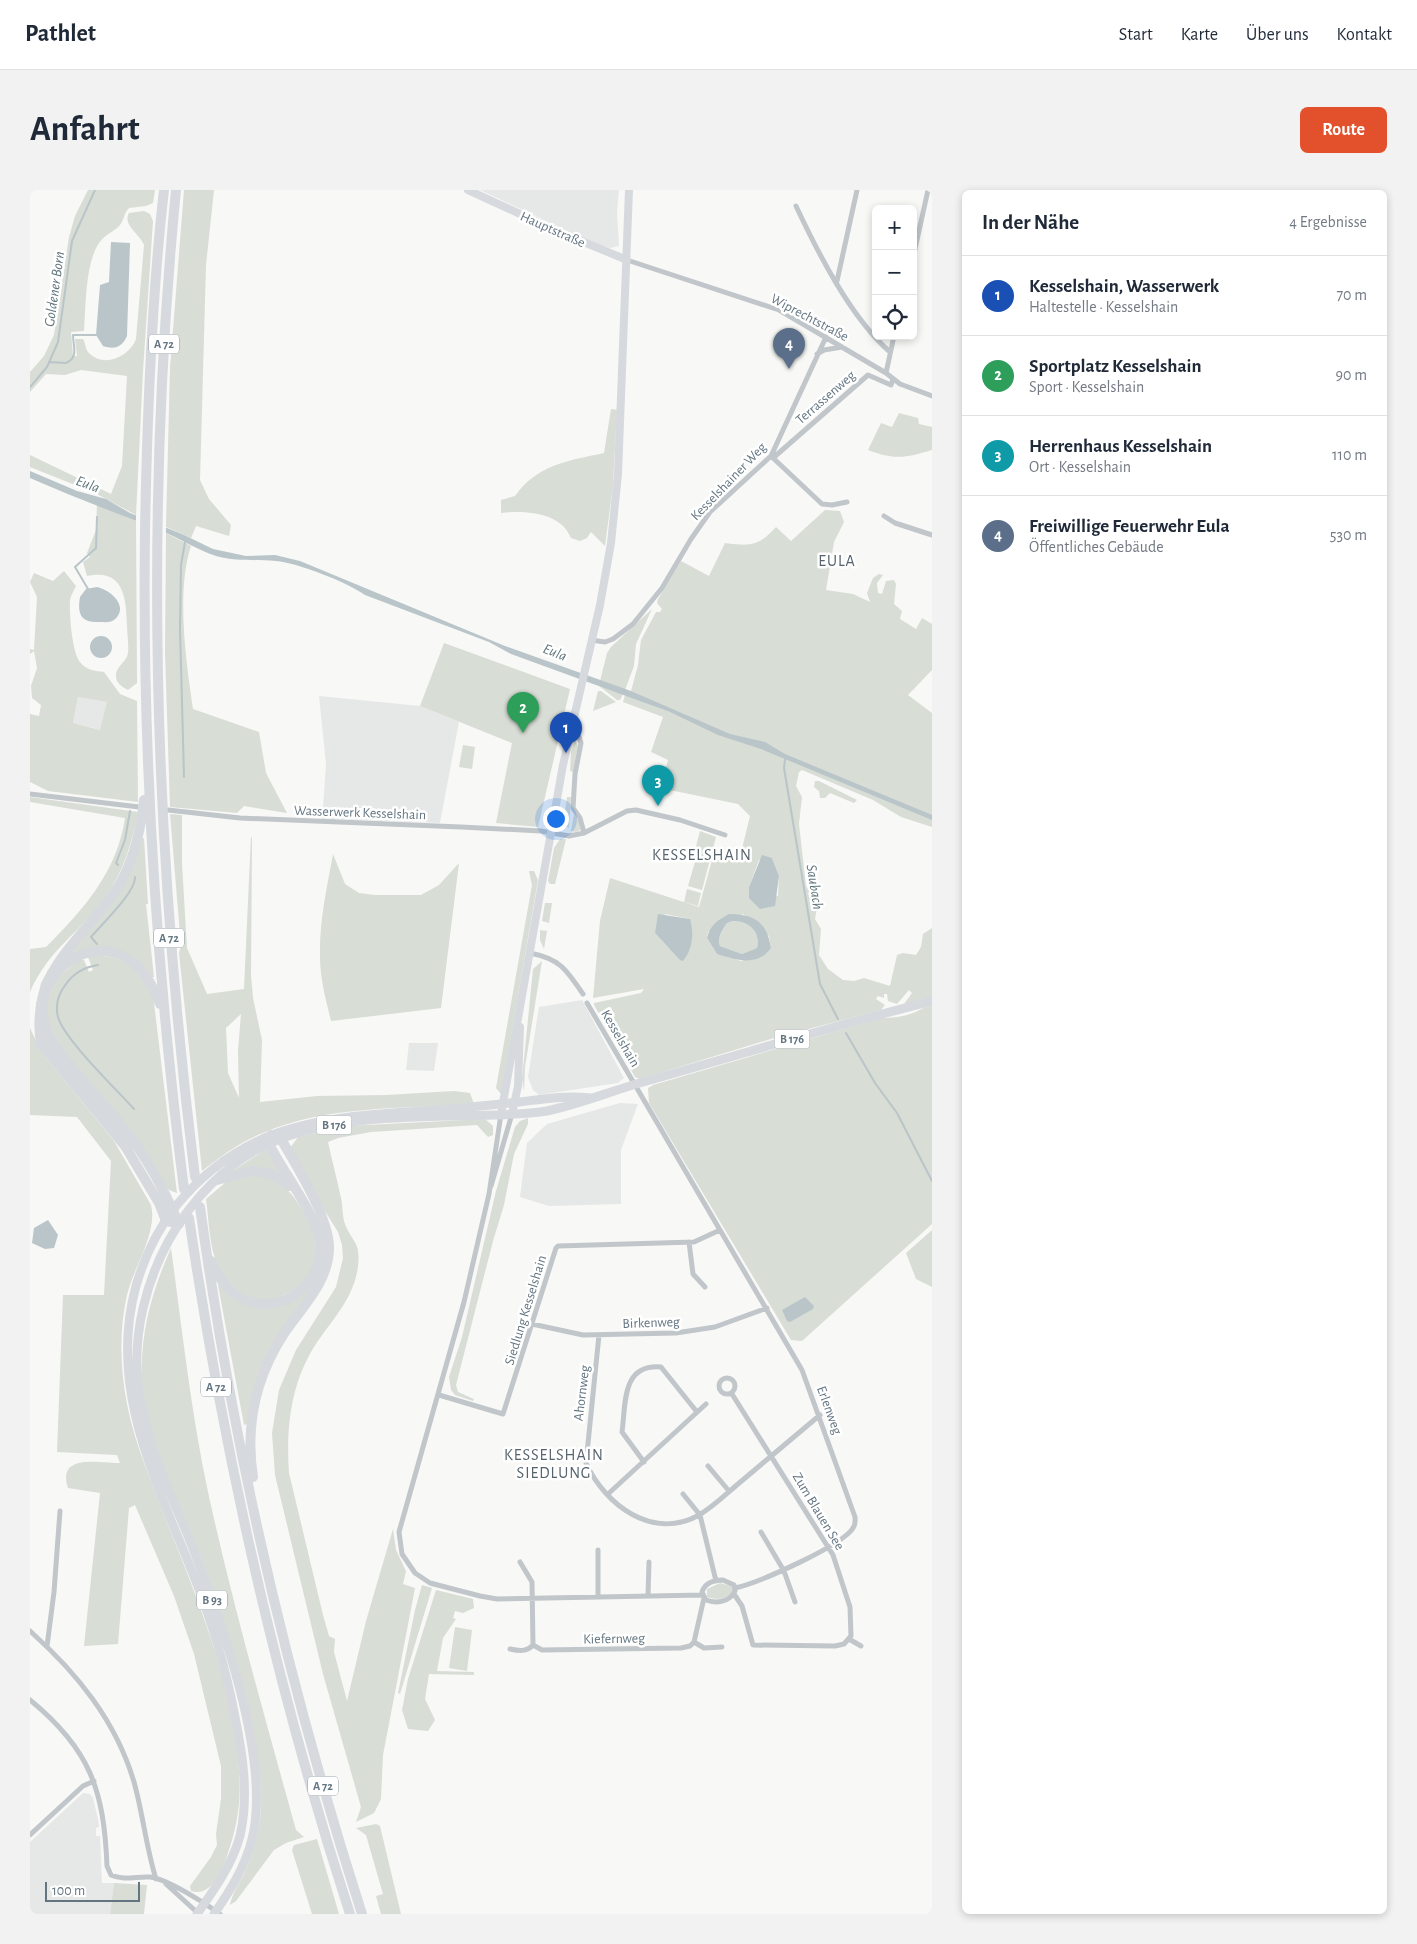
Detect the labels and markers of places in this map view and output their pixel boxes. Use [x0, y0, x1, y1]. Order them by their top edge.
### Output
pin: 4 [773, 328, 805, 369]
pin: 2 [507, 692, 539, 733]
pin: 1 [550, 712, 582, 753]
pin: 3 [642, 765, 674, 806]

